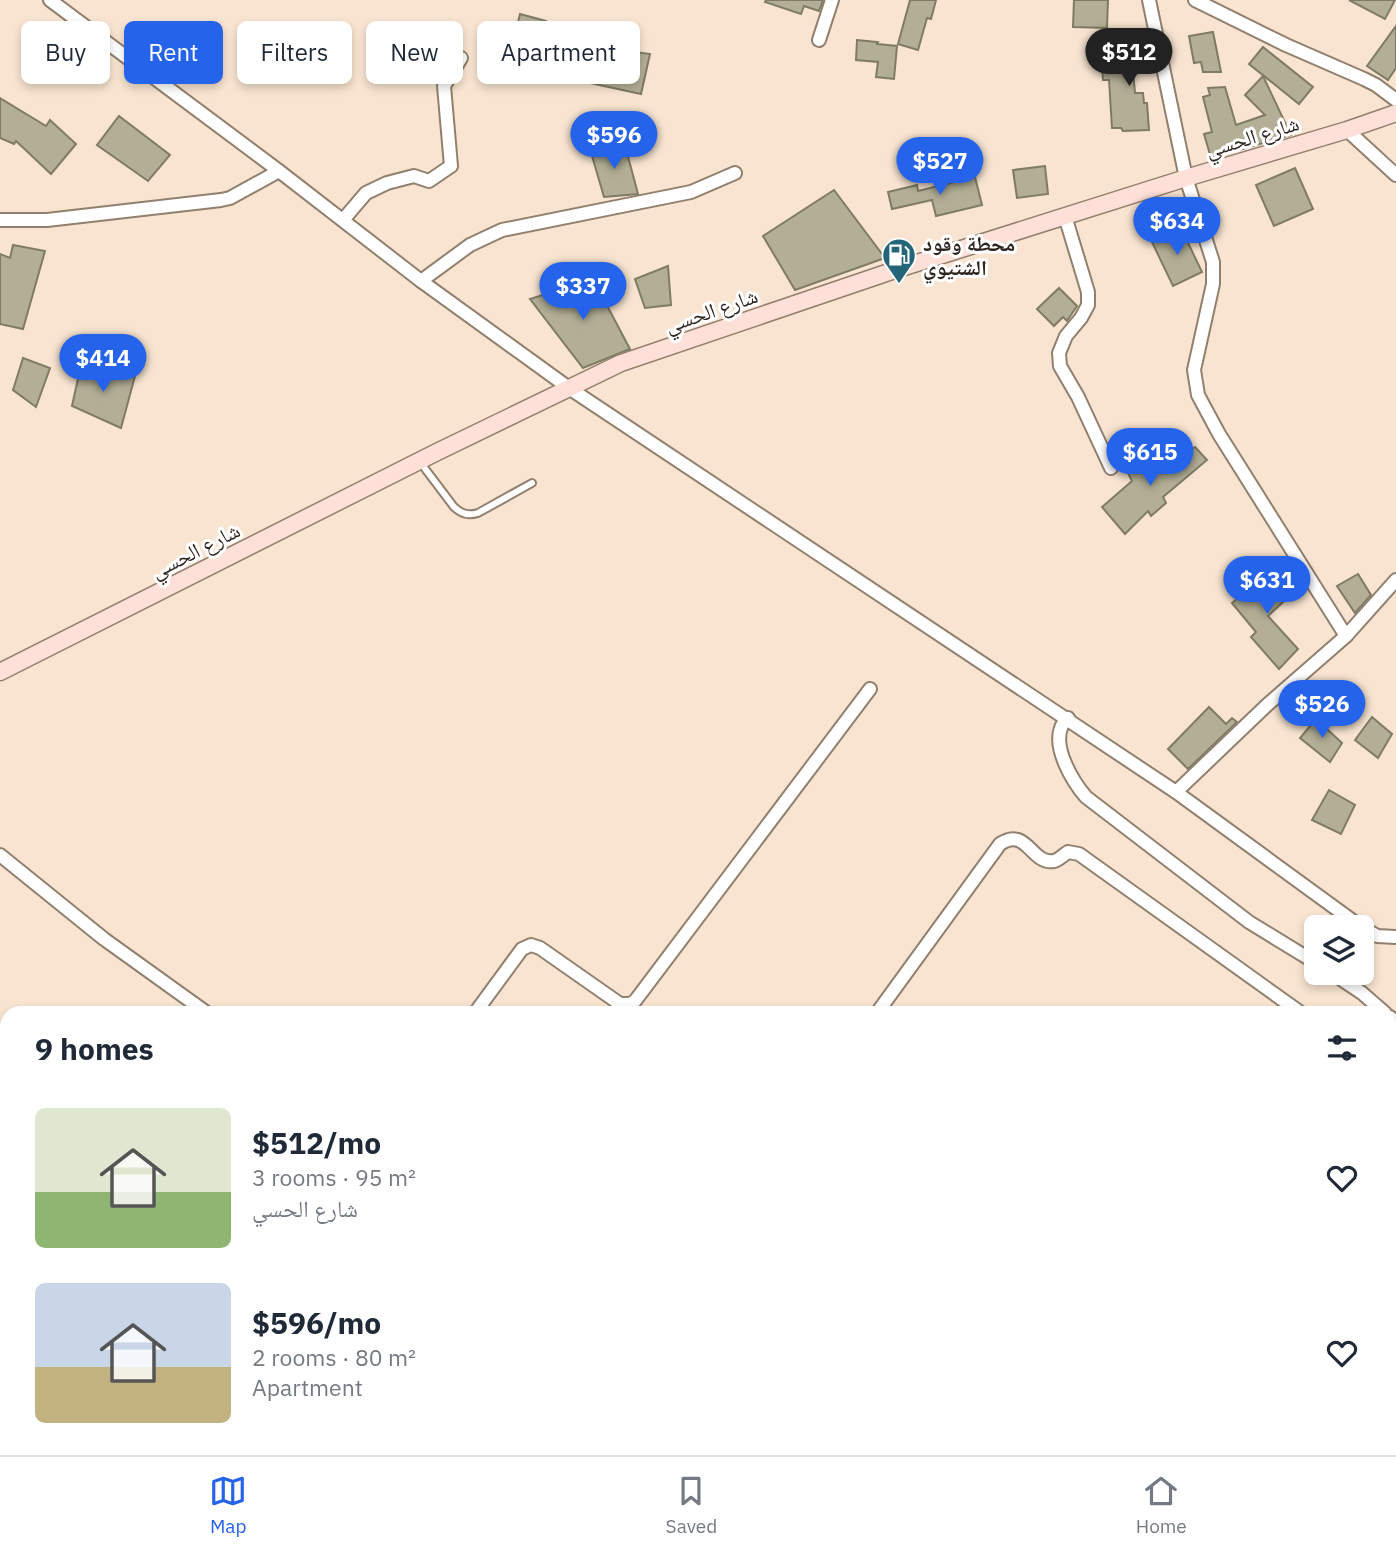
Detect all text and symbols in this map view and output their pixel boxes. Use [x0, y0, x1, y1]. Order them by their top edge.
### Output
chip: Buy [21, 21, 110, 84]
chip: Rent [124, 21, 223, 84]
chip: Filters [237, 21, 352, 84]
chip: New [366, 21, 463, 84]
chip: Apartment [477, 21, 640, 84]
pin: $512 [1088, 28, 1170, 88]
text: $512 [1101, 36, 1157, 66]
street label: شارع الحسي [1202, 108, 1303, 167]
pin: $596 [573, 111, 655, 171]
text: $596 [586, 119, 642, 149]
pin: $527 [899, 138, 981, 197]
text: $527 [912, 145, 968, 175]
pin: $634 [1136, 198, 1218, 257]
text: $634 [1149, 205, 1205, 235]
place label: محطة وقود الشتيوي [923, 229, 1015, 284]
fuel station icon: محطة وقود الشتيوي [880, 236, 918, 285]
pin: $337 [542, 262, 624, 322]
text: $337 [555, 270, 611, 300]
street label: شارع الحسي [661, 281, 762, 342]
pin: $414 [62, 334, 144, 394]
text: $414 [75, 342, 131, 372]
pin: $615 [1109, 428, 1191, 488]
text: $615 [1122, 436, 1178, 466]
street label: شارع الحسي [146, 516, 246, 587]
pin: $631 [1226, 556, 1308, 616]
text: $631 [1239, 564, 1295, 594]
pin: $526 [1281, 680, 1363, 740]
text: $526 [1294, 688, 1350, 718]
map controls [1304, 915, 1374, 985]
button: layers [1304, 915, 1374, 985]
text: 9 homes [35, 1029, 154, 1068]
icon: filters [1323, 1029, 1361, 1067]
text: $512/mo [252, 1123, 381, 1162]
icon: home [91, 1136, 175, 1220]
icon: heart [1323, 1159, 1361, 1197]
text: 3 rooms · 95 m² [252, 1162, 416, 1192]
text: شارع الحسي [252, 1193, 358, 1223]
text: $596/mo [252, 1303, 381, 1342]
icon: home [91, 1311, 175, 1395]
icon: heart [1323, 1334, 1361, 1372]
text: 2 rooms · 80 m² [252, 1342, 416, 1372]
text: Apartment [252, 1372, 363, 1402]
tab: Map [209, 1472, 247, 1538]
tab: Saved [666, 1472, 717, 1538]
tab: Home [1136, 1472, 1187, 1538]

